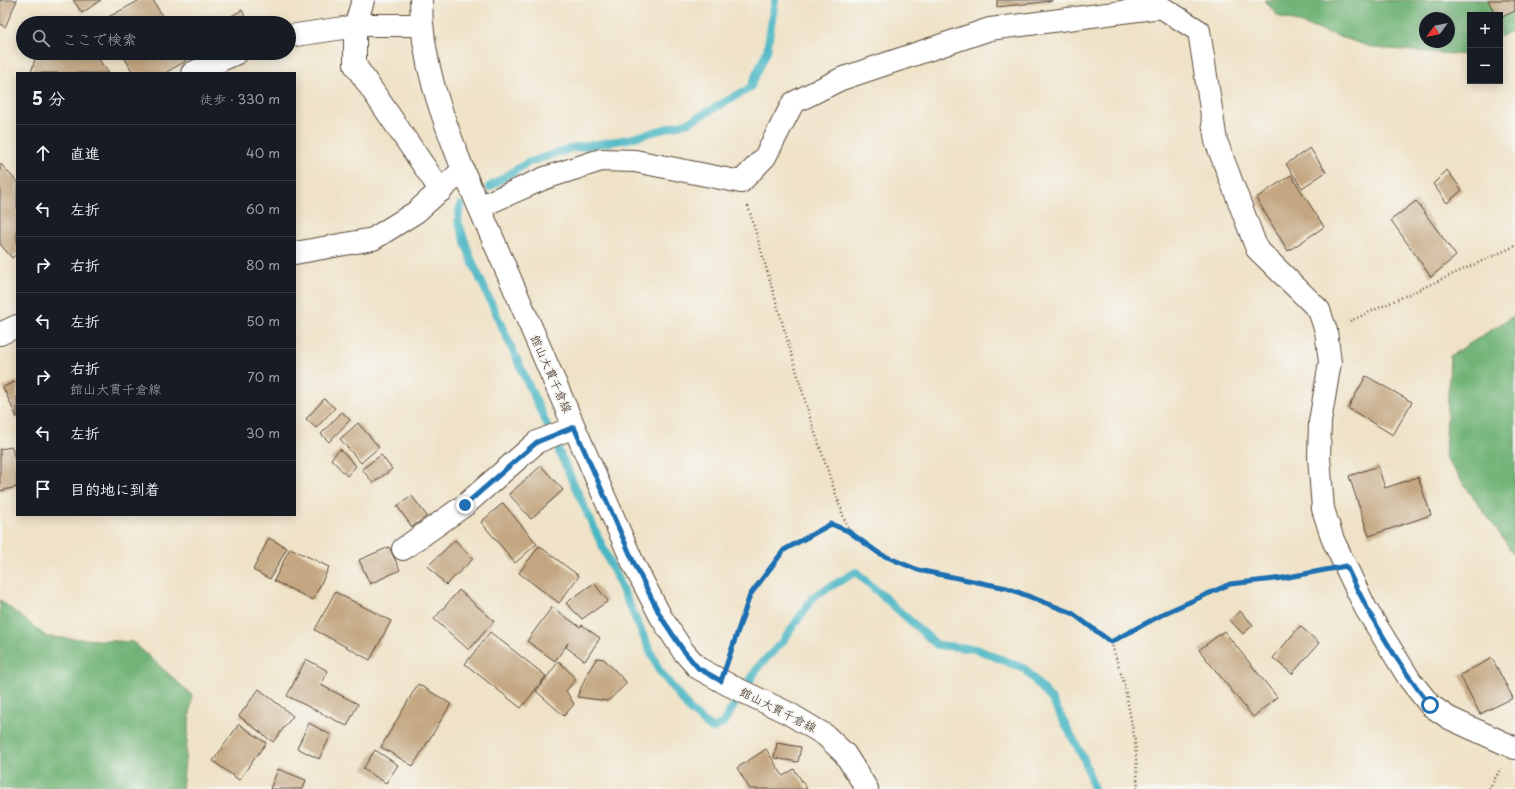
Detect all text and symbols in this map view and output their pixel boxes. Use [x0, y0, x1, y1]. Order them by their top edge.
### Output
north arrow [1419, 12, 1455, 48]
map controls [1467, 12, 1503, 84]
button: + [1467, 12, 1503, 48]
search box [16, 16, 296, 60]
icon: search [30, 27, 52, 49]
text: ここで検索 [62, 27, 137, 50]
button: − [1467, 48, 1503, 84]
text: 5 分 [32, 85, 65, 111]
text: 徒歩 · 330 m [200, 89, 280, 108]
text: 直進 [70, 141, 100, 164]
icon: ahead [32, 142, 54, 164]
text: 40 m [246, 143, 280, 162]
text: 左折 [70, 197, 100, 220]
icon: left [32, 198, 54, 220]
text: 60 m [246, 199, 280, 218]
text: 右折 [70, 253, 100, 276]
icon: right [32, 254, 54, 276]
text: 80 m [246, 255, 280, 274]
text: 左折 [70, 309, 100, 332]
icon: left [32, 310, 54, 332]
text: 50 m [246, 311, 280, 330]
street label: 館山大貫千倉線 [527, 332, 577, 416]
text: 右折 [70, 356, 100, 379]
icon: right [32, 366, 54, 388]
text: 70 m [247, 367, 280, 386]
text: 館山大貫千倉線 [70, 379, 161, 398]
text: 左折 [70, 421, 100, 444]
icon: left [32, 422, 54, 444]
text: 30 m [246, 423, 280, 442]
text: 目的地に到着 [70, 477, 160, 500]
icon: arrive [32, 478, 54, 500]
route end [456, 496, 474, 514]
street label: 館山大貫千倉線 [737, 682, 820, 736]
route start [1421, 696, 1439, 714]

